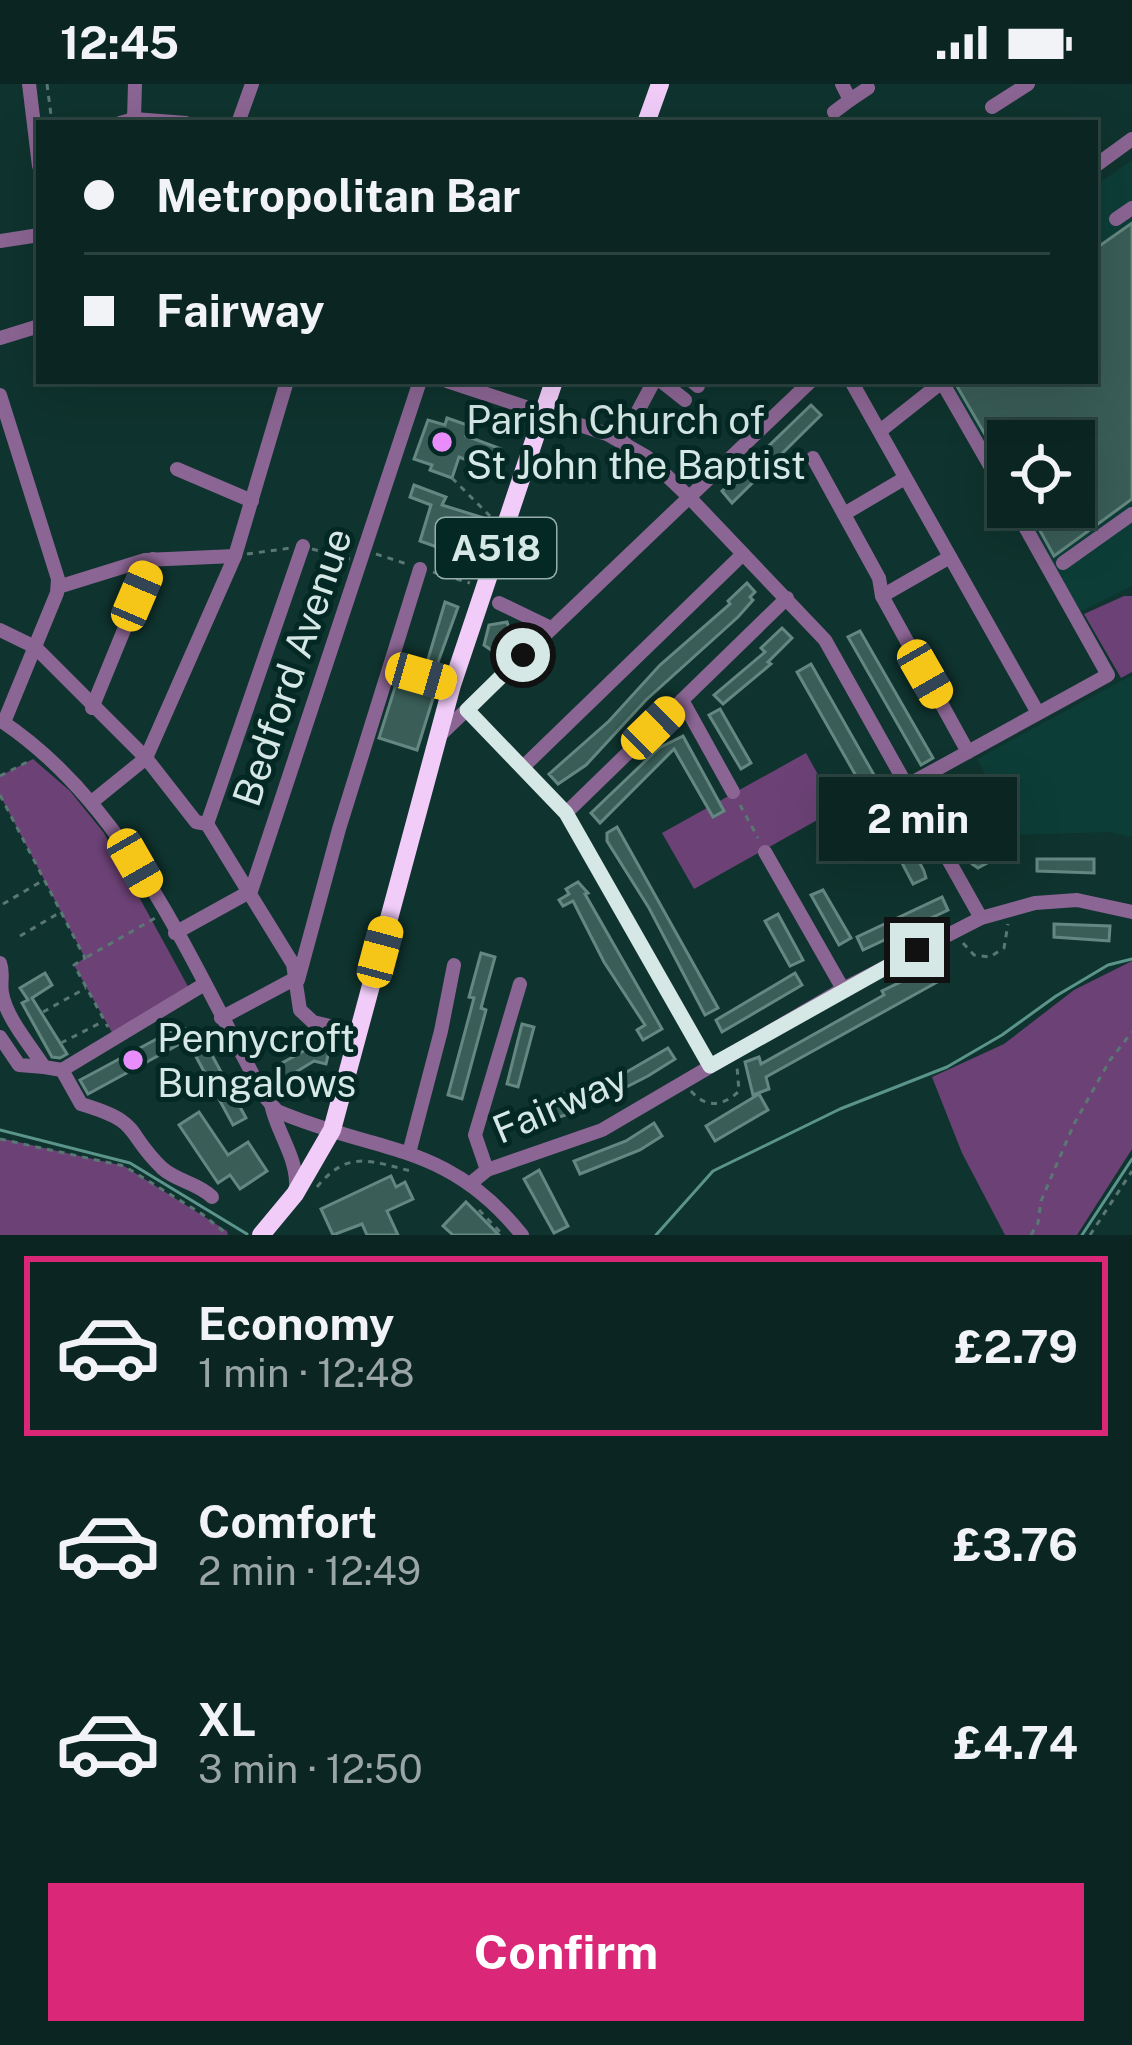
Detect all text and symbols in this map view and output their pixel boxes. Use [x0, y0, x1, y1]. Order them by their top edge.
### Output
text: 12:45 [60, 16, 179, 69]
text: Metropolitan Bar [156, 169, 521, 222]
text: Fairway [156, 284, 325, 337]
place label: Parish Church of St John the Baptist [466, 397, 806, 488]
map controls [987, 420, 1095, 528]
button: locate [987, 420, 1095, 528]
marker: Parish Church of St John the Baptist [429, 429, 455, 455]
road number: A518 [436, 518, 556, 578]
street label: Bedford Avenue [223, 522, 361, 812]
car [106, 556, 168, 636]
route start [496, 628, 550, 682]
car [891, 634, 959, 714]
car [381, 649, 461, 703]
car [615, 690, 691, 766]
callout: 2 min [818, 776, 1016, 860]
text: 2 min [867, 796, 969, 842]
car [101, 823, 169, 903]
car [353, 913, 407, 991]
route end [890, 923, 944, 977]
place label: Pennycroft Bungalows [157, 1015, 356, 1106]
marker: Pennycroft Bungalows [120, 1047, 146, 1073]
street label: Fairway [486, 1055, 634, 1153]
icon: car [54, 1292, 162, 1400]
text: Economy [198, 1297, 394, 1350]
text: £2.79 [954, 1320, 1078, 1373]
text: 1 min · 12:48 [198, 1350, 415, 1396]
icon: car [54, 1490, 162, 1598]
text: Comfort [198, 1495, 377, 1548]
text: £3.76 [953, 1518, 1078, 1571]
text: 2 min · 12:49 [198, 1548, 421, 1594]
icon: car [54, 1688, 162, 1796]
text: XL [198, 1693, 256, 1746]
text: £4.74 [954, 1716, 1078, 1769]
text: 3 min · 12:50 [198, 1746, 423, 1792]
button: Confirm [48, 1883, 1084, 2021]

